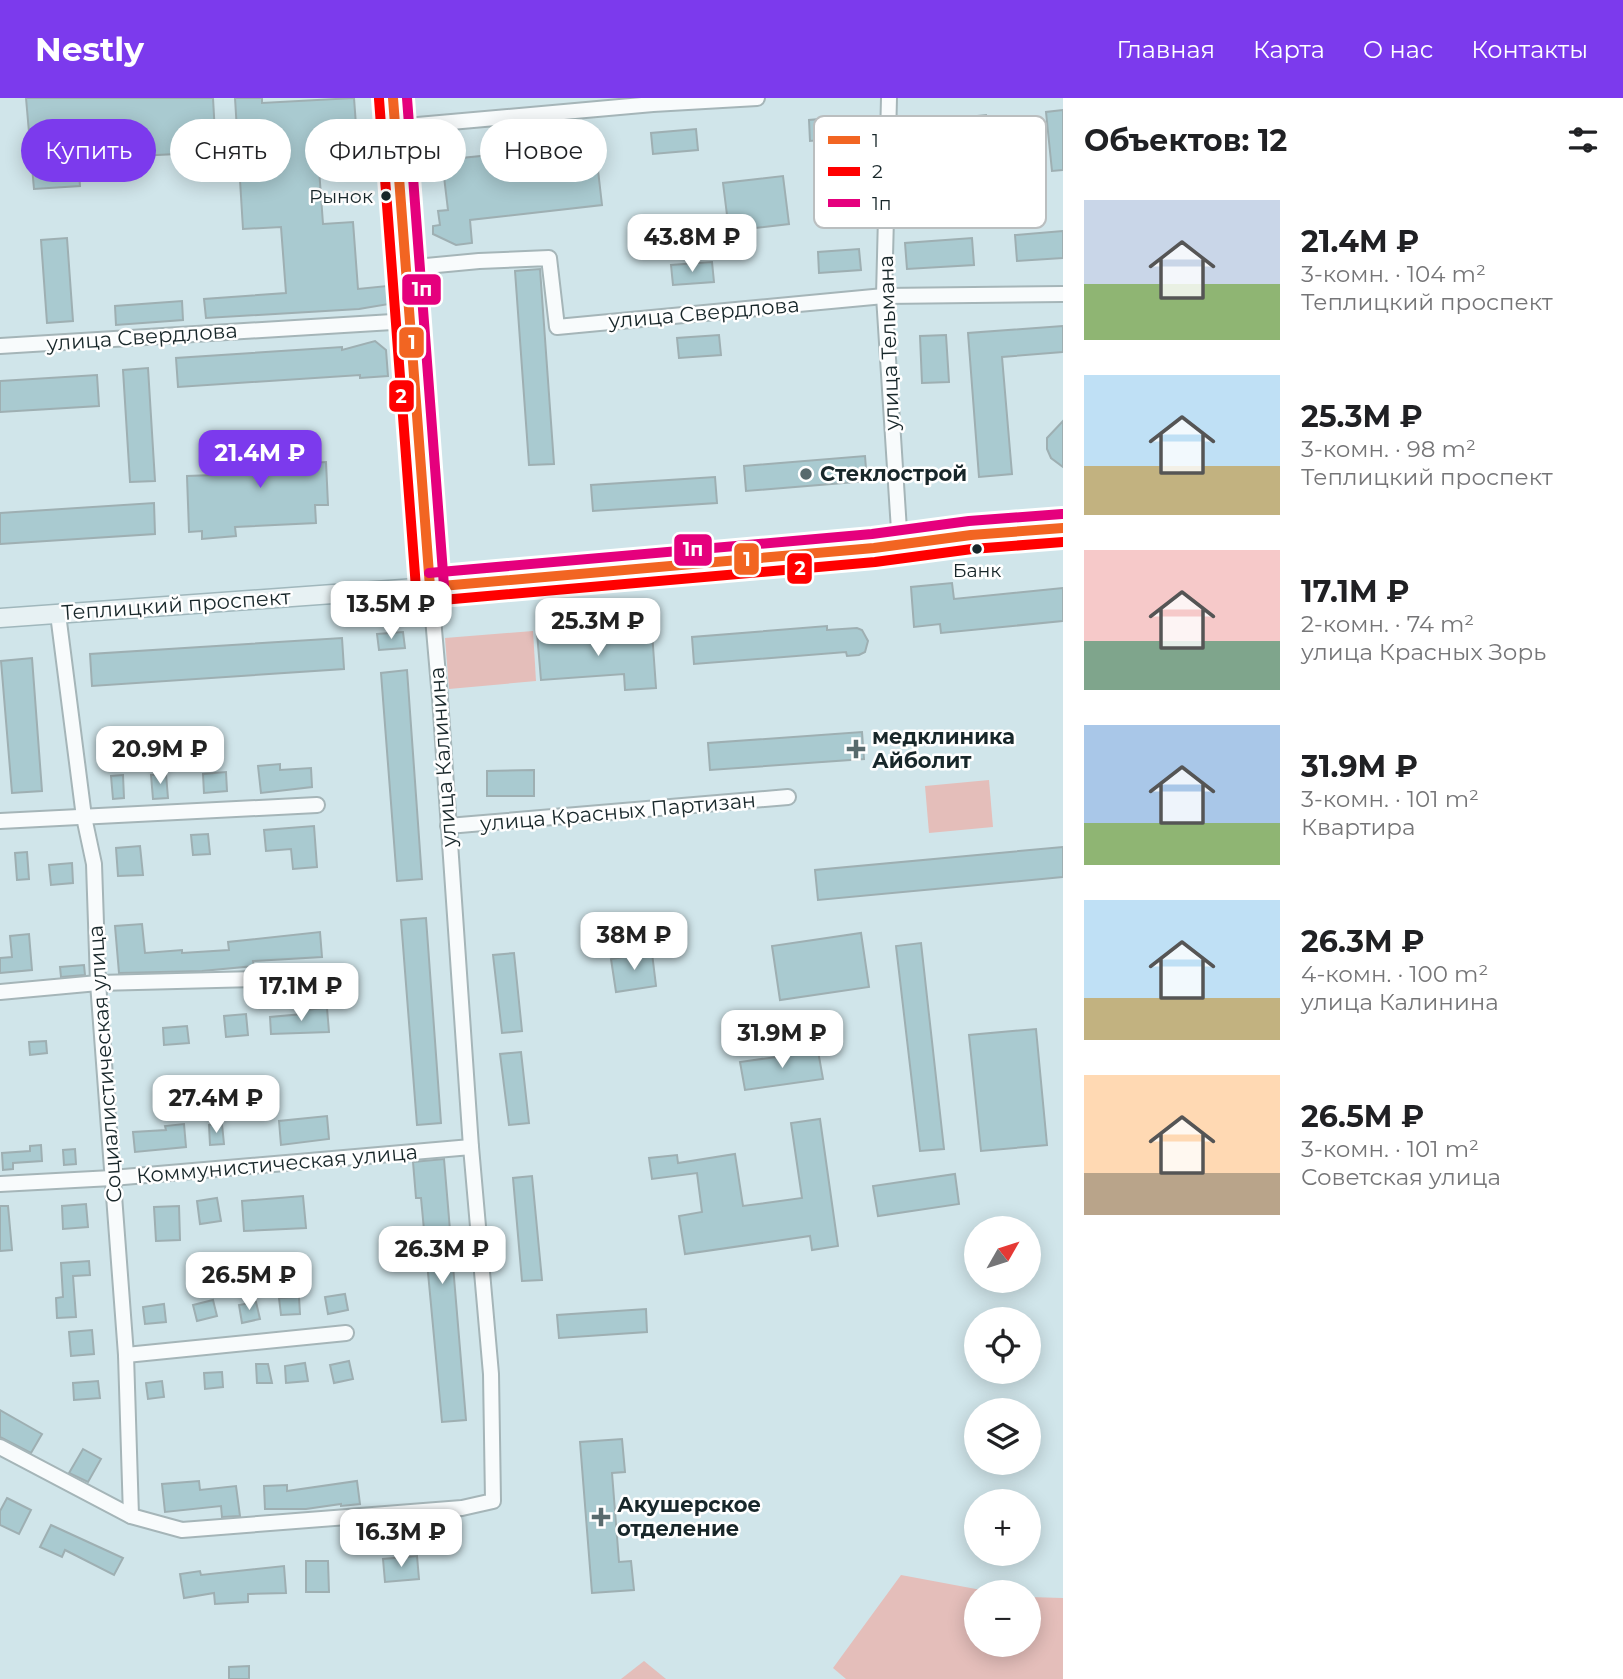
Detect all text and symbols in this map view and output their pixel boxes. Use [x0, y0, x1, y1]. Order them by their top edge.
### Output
text: Nestly [35, 29, 144, 69]
text: Главная [1117, 35, 1215, 64]
text: Карта [1253, 35, 1325, 64]
text: О нас [1363, 35, 1433, 64]
text: Контакты [1471, 35, 1588, 64]
legend [814, 116, 1046, 228]
chip: Купить [21, 119, 156, 182]
chip: Снять [170, 119, 291, 182]
chip: Фильтры [305, 119, 466, 182]
chip: Новое [480, 119, 607, 182]
icon: filters [1564, 121, 1602, 159]
text: Объектов: 12 [1084, 122, 1287, 159]
text: 1 [872, 129, 879, 152]
text: 2 [872, 160, 883, 183]
place label: Рынок [309, 185, 373, 208]
marker: Рынок [379, 189, 393, 203]
text: 1п [872, 192, 892, 215]
pin: 43.8M ₽ [627, 214, 757, 274]
text: 43.8M ₽ [643, 223, 741, 251]
text: 21.4M ₽ [1301, 223, 1419, 260]
icon: home [1140, 228, 1224, 312]
street label: улица Тельмана [873, 255, 904, 432]
text: 3-комн. · 104 m² [1301, 260, 1486, 288]
line badge: 1п [401, 273, 442, 306]
text: 1п [412, 278, 432, 301]
text: Теплицкий проспект [1301, 288, 1553, 316]
street label: улица Свердлова [606, 292, 800, 333]
street label: улица Свердлова [45, 317, 238, 356]
line badge: 1 [398, 326, 425, 359]
text: 1 [408, 331, 416, 354]
line badge: 2 [388, 379, 415, 413]
text: 2 [395, 385, 407, 408]
text: 25.3M ₽ [1301, 398, 1423, 435]
icon: home [1140, 403, 1224, 487]
pin: 21.4M ₽ [195, 430, 325, 490]
text: 3-комн. · 98 m² [1301, 435, 1476, 463]
text: 21.4M ₽ [215, 439, 305, 467]
place label: Стеклострой [820, 461, 967, 486]
text: Теплицкий проспект [1301, 463, 1553, 491]
marker: Стеклострой [798, 466, 814, 482]
line badge: 1п [673, 533, 713, 567]
text: 1п [683, 538, 703, 561]
line badge: 1 [733, 542, 760, 576]
marker: Банк [970, 542, 984, 556]
text: 1 [743, 548, 751, 571]
line badge: 2 [786, 552, 813, 585]
text: 2 [794, 557, 806, 580]
place label: Банк [953, 559, 1001, 582]
text: 17.1M ₽ [1301, 573, 1409, 610]
icon: home [1140, 578, 1224, 662]
pin: 13.5M ₽ [326, 582, 456, 641]
street label: Теплицкий проспект [60, 584, 292, 625]
text: 13.5M ₽ [347, 590, 435, 618]
pin: 25.3M ₽ [533, 598, 663, 658]
text: 25.3M ₽ [551, 607, 645, 635]
text: 2-комн. · 74 m² [1301, 610, 1474, 638]
text: улица Красных Зорь [1301, 638, 1546, 666]
street label: улица Калинина [424, 666, 461, 849]
place label: медклиника Айболит [872, 724, 1015, 773]
pin: 20.9M ₽ [95, 726, 225, 786]
text: 20.9M ₽ [112, 735, 208, 763]
marker: медклиника Айболит [846, 739, 866, 759]
text: 31.9M ₽ [1301, 748, 1418, 785]
icon: home [1140, 753, 1224, 837]
text: 3-комн. · 101 m² [1301, 785, 1479, 813]
street label: улица Красных Партизан [478, 787, 757, 836]
text: Квартира [1301, 813, 1415, 841]
pin: 38M ₽ [585, 912, 683, 972]
text: 38M ₽ [596, 921, 672, 949]
text: 26.3M ₽ [1301, 923, 1424, 960]
street label: Социалистическая улица [82, 924, 127, 1204]
icon: home [1140, 928, 1224, 1012]
text: 4-комн. · 100 m² [1301, 960, 1488, 988]
pin: 17.1M ₽ [236, 964, 366, 1023]
text: 17.1M ₽ [259, 972, 343, 1000]
text: улица Калинина [1301, 988, 1499, 1016]
pin: 31.9M ₽ [717, 1010, 847, 1070]
text: 31.9M ₽ [737, 1019, 827, 1047]
pin: 27.4M ₽ [151, 1076, 281, 1135]
text: 27.4M ₽ [169, 1084, 263, 1112]
text: 26.5M ₽ [1301, 1098, 1424, 1135]
icon: home [1140, 1103, 1224, 1187]
text: 3-комн. · 101 m² [1301, 1135, 1479, 1163]
street label: Коммунистическая улица [135, 1139, 419, 1188]
text: Советская улица [1301, 1163, 1501, 1191]
north arrow [964, 1216, 1041, 1293]
map controls [964, 1216, 1041, 1657]
pin: 26.3M ₽ [377, 1226, 507, 1286]
text: 26.3M ₽ [395, 1235, 489, 1263]
pin: 26.5M ₽ [184, 1252, 314, 1312]
text: 26.5M ₽ [202, 1261, 296, 1289]
button: locate [964, 1307, 1041, 1384]
button: layers [964, 1398, 1041, 1475]
button: + [964, 1489, 1041, 1566]
place label: Акушерское отделение [617, 1492, 761, 1541]
marker: Акушерское отделение [591, 1507, 611, 1527]
pin: 16.3M ₽ [336, 1510, 466, 1569]
text: 16.3M ₽ [356, 1518, 446, 1546]
button: − [964, 1580, 1041, 1657]

